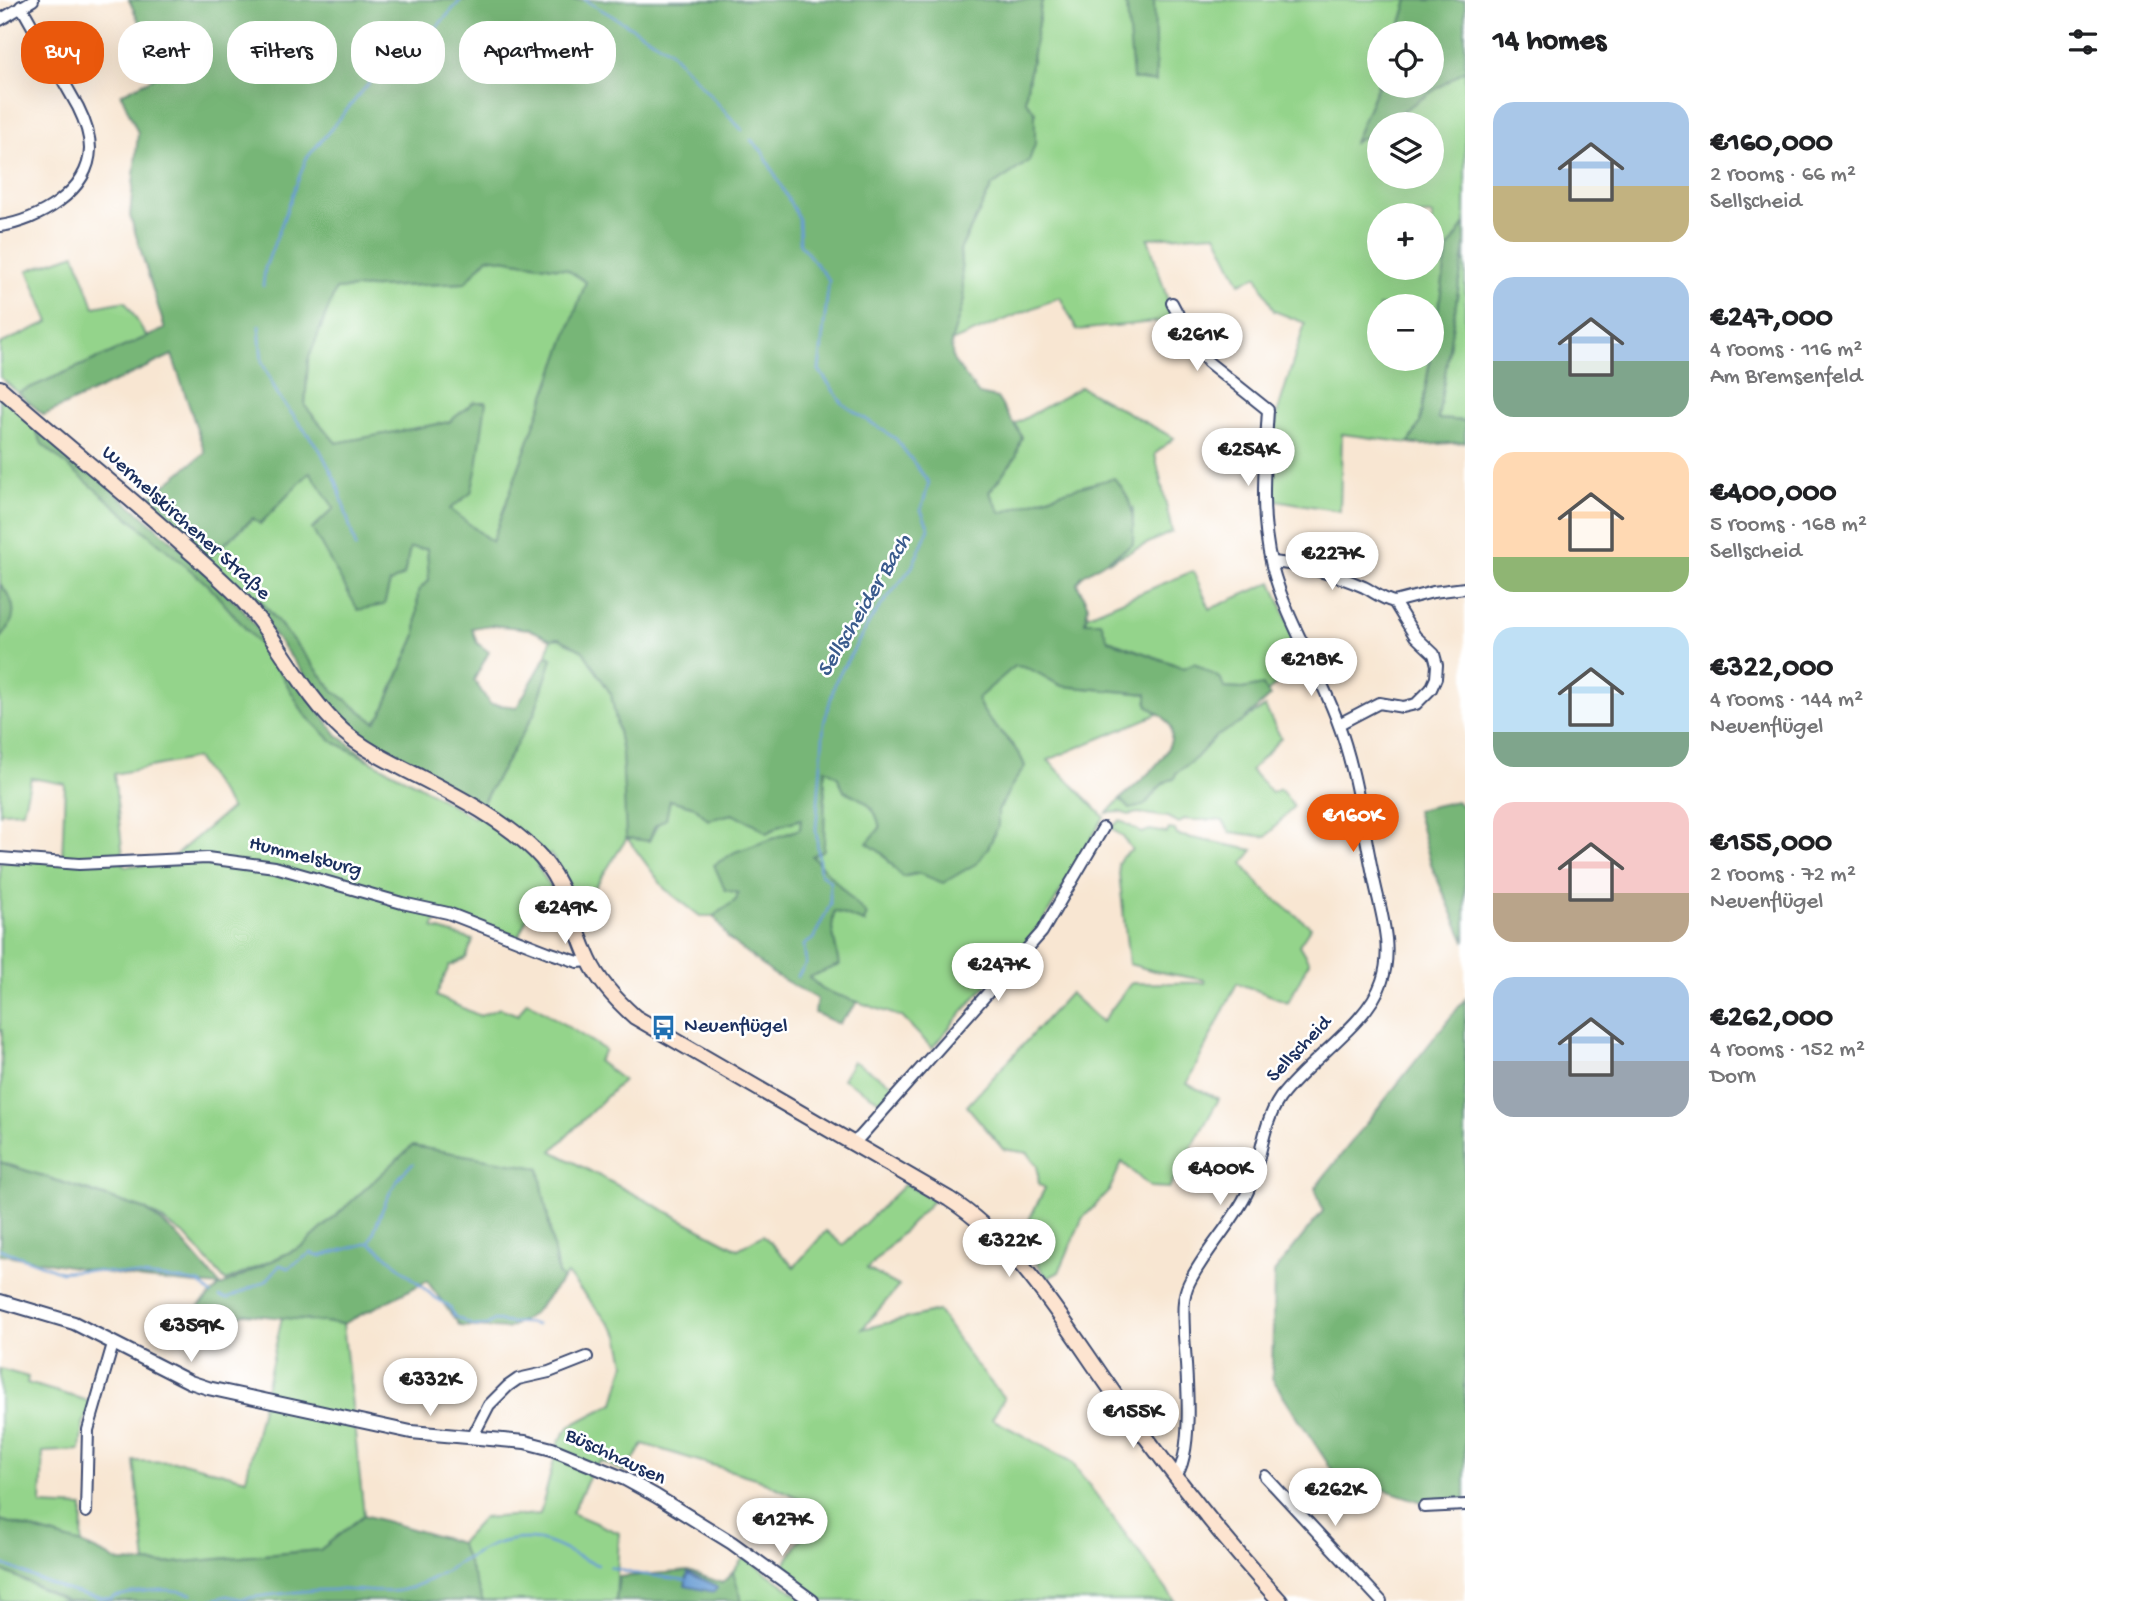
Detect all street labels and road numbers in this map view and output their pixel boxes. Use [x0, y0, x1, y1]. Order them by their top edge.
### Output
street label: Wermelskirchener Straße [95, 441, 276, 607]
street label: Hummelsburg [246, 832, 364, 884]
street label: Sellscheid [1262, 1010, 1339, 1089]
street label: Büschhausen [560, 1423, 669, 1492]

